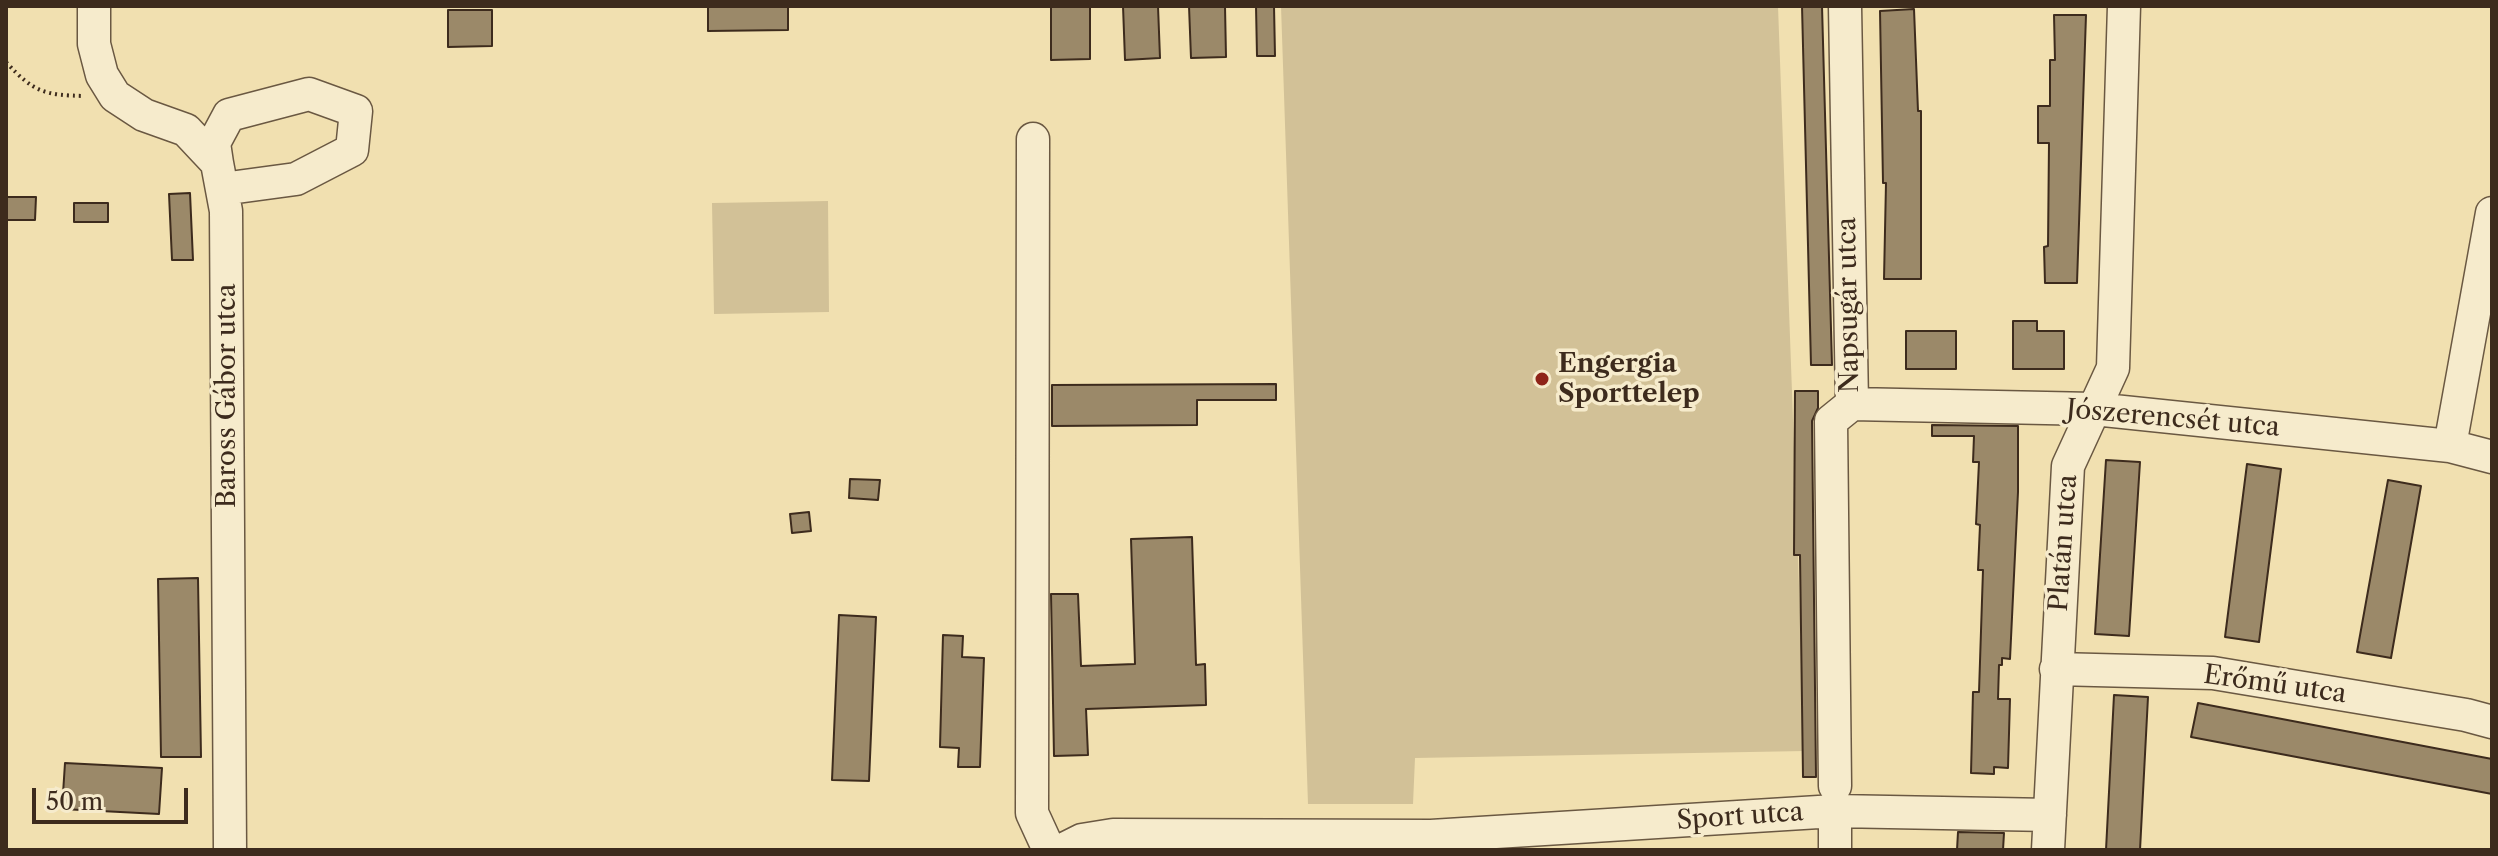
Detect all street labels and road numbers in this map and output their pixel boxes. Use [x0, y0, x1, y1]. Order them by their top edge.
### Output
street label: Napsugár utca [1832, 217, 1866, 393]
street label: Baross Gábor utca [211, 284, 243, 508]
street label: Jószerencsét utca [2065, 394, 2281, 444]
street label: Platán utca [2044, 473, 2084, 613]
street label: Erőmű utca [2202, 660, 2348, 710]
street label: Sport utca [1676, 797, 1804, 837]

